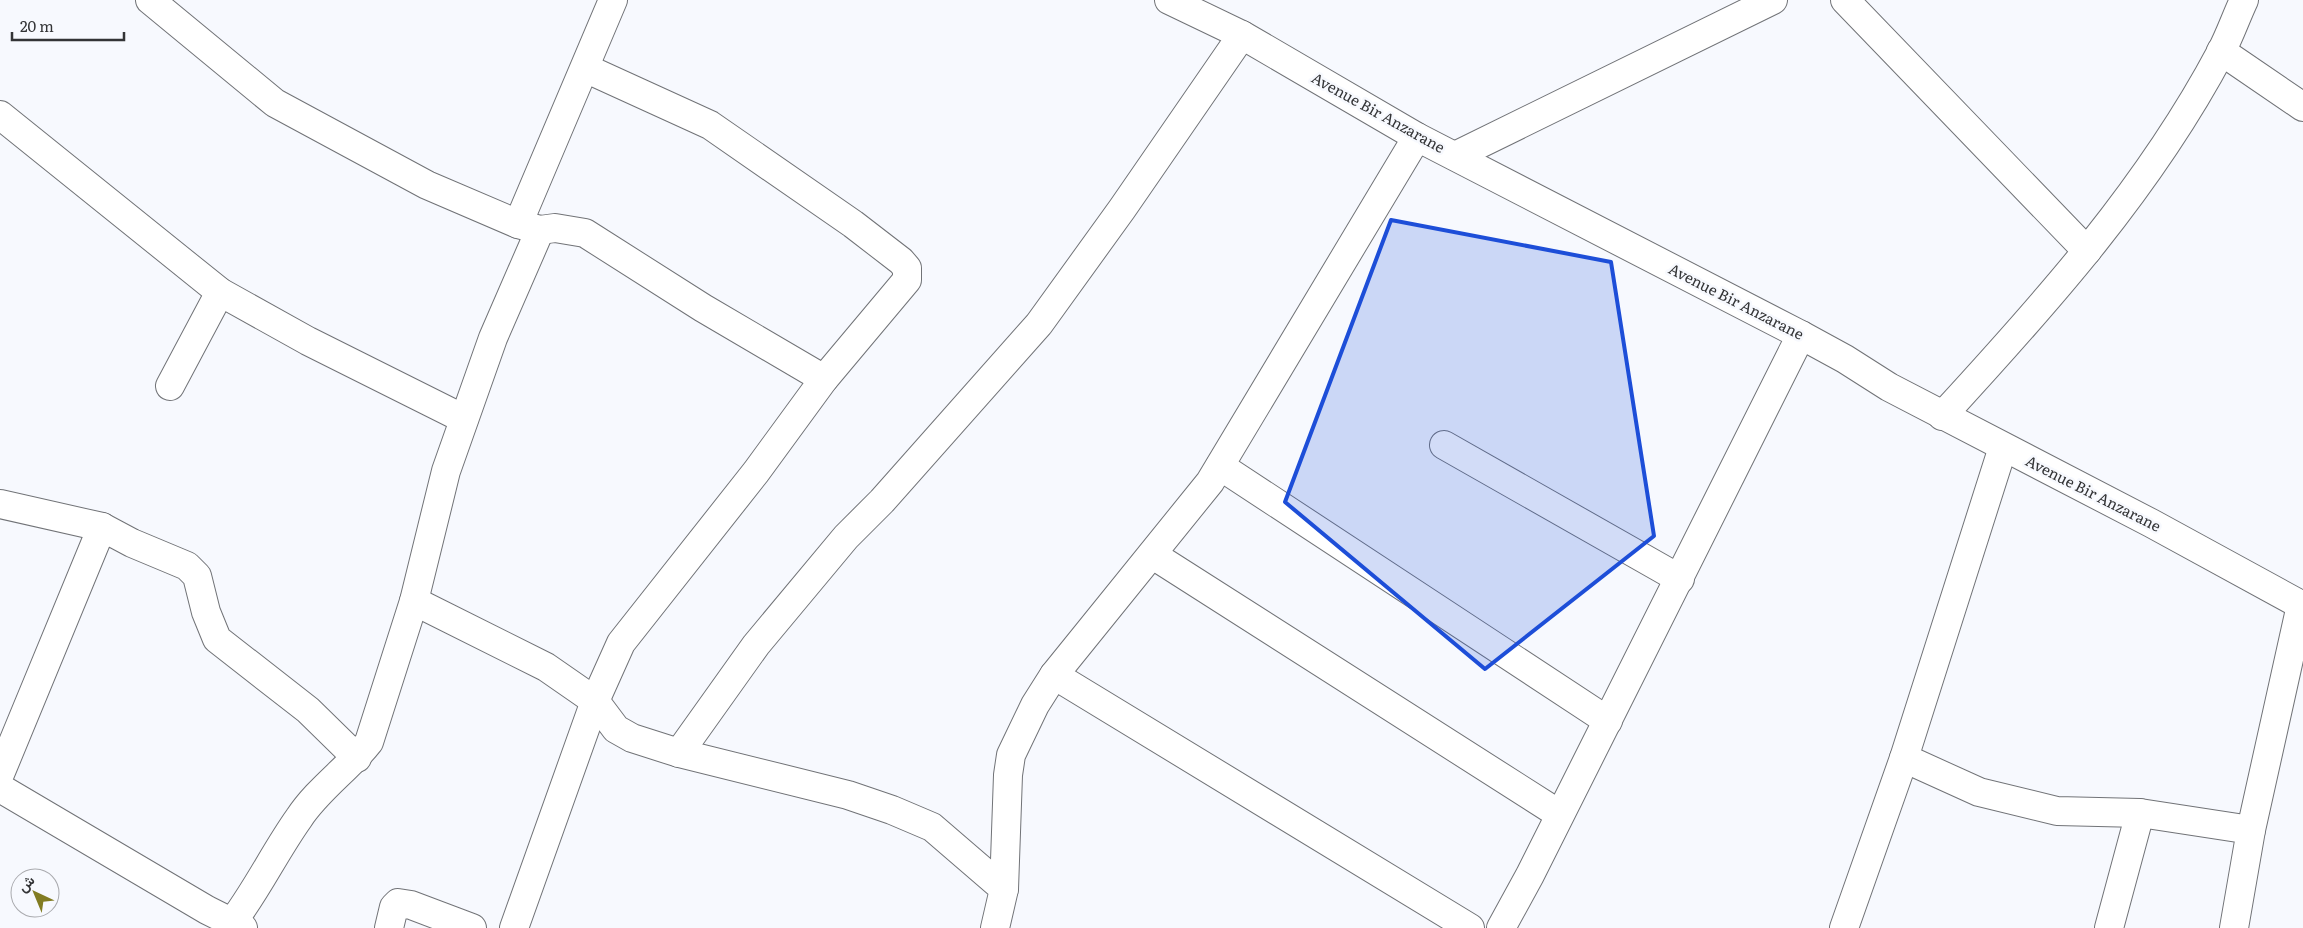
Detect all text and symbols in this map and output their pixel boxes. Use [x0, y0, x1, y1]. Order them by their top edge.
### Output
scale bar [12, 10, 125, 42]
text: 20 m [20, 14, 54, 37]
street label: Avenue Bir Anzarane [1308, 65, 1450, 158]
street label: Avenue Bir Anzarane [1665, 257, 1809, 345]
street label: Avenue Bir Anzarane [2022, 449, 2166, 537]
north arrow [10, 868, 60, 918]
text: ش [12, 870, 38, 896]

